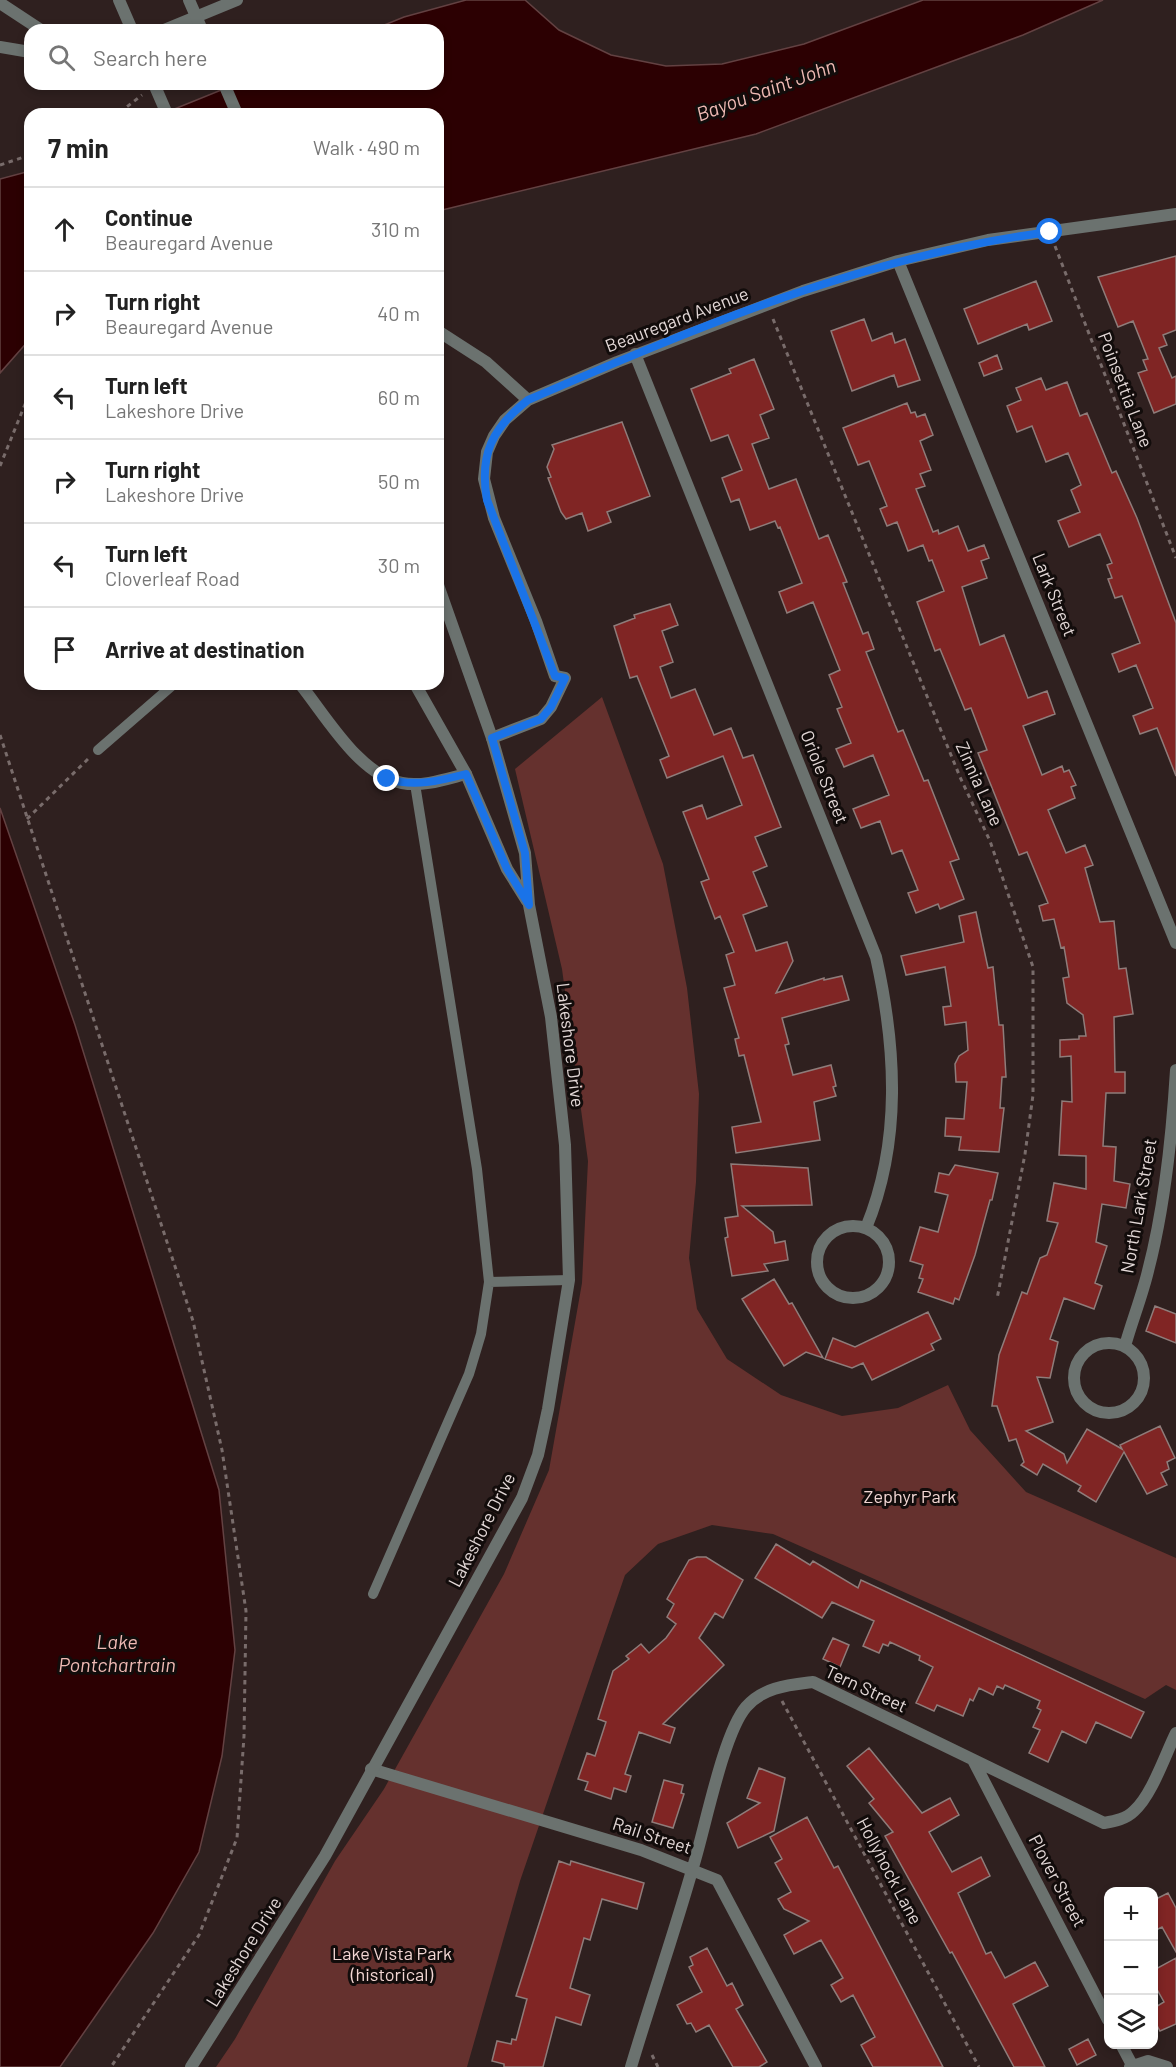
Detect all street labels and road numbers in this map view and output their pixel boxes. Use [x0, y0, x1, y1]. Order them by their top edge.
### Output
street label: Beauregard Avenue [602, 282, 751, 357]
street label: Poinsettia Lane [1094, 329, 1158, 450]
street label: Lark Street [1028, 550, 1082, 639]
street label: Oriole Street [796, 727, 854, 826]
street label: Zinnia Lane [952, 738, 1008, 829]
street label: Lakeshore Drive [552, 981, 590, 1108]
street label: North Lark Street [1115, 1137, 1161, 1275]
street label: Lakeshore Drive [443, 1469, 519, 1590]
street label: Tern Street [822, 1660, 911, 1717]
street label: Rail Street [610, 1812, 695, 1858]
street label: Hollyhock Lane [852, 1813, 927, 1928]
street label: Plover Street [1024, 1831, 1091, 1930]
street label: Lakeshore Drive [201, 1892, 286, 2010]

